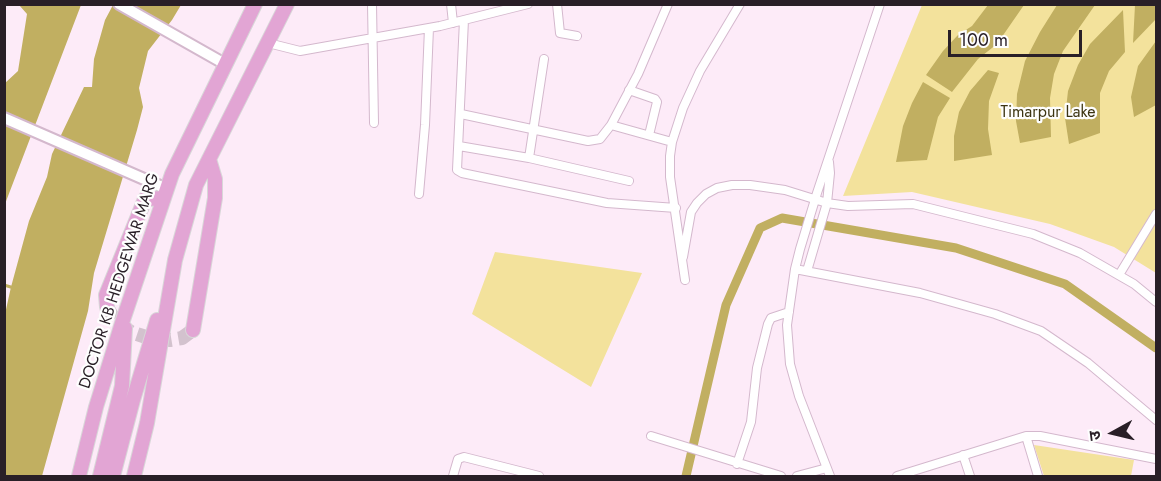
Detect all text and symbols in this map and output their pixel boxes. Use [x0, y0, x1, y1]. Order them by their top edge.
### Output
scale bar [951, 18, 1084, 56]
text: 100 m [959, 27, 1008, 53]
park label: Timarpur Lake [1000, 103, 1096, 123]
street label: DOCTOR KB HEDGEWAR MARG [76, 171, 164, 391]
north arrow [1083, 403, 1143, 463]
text: उ [1083, 429, 1107, 442]

